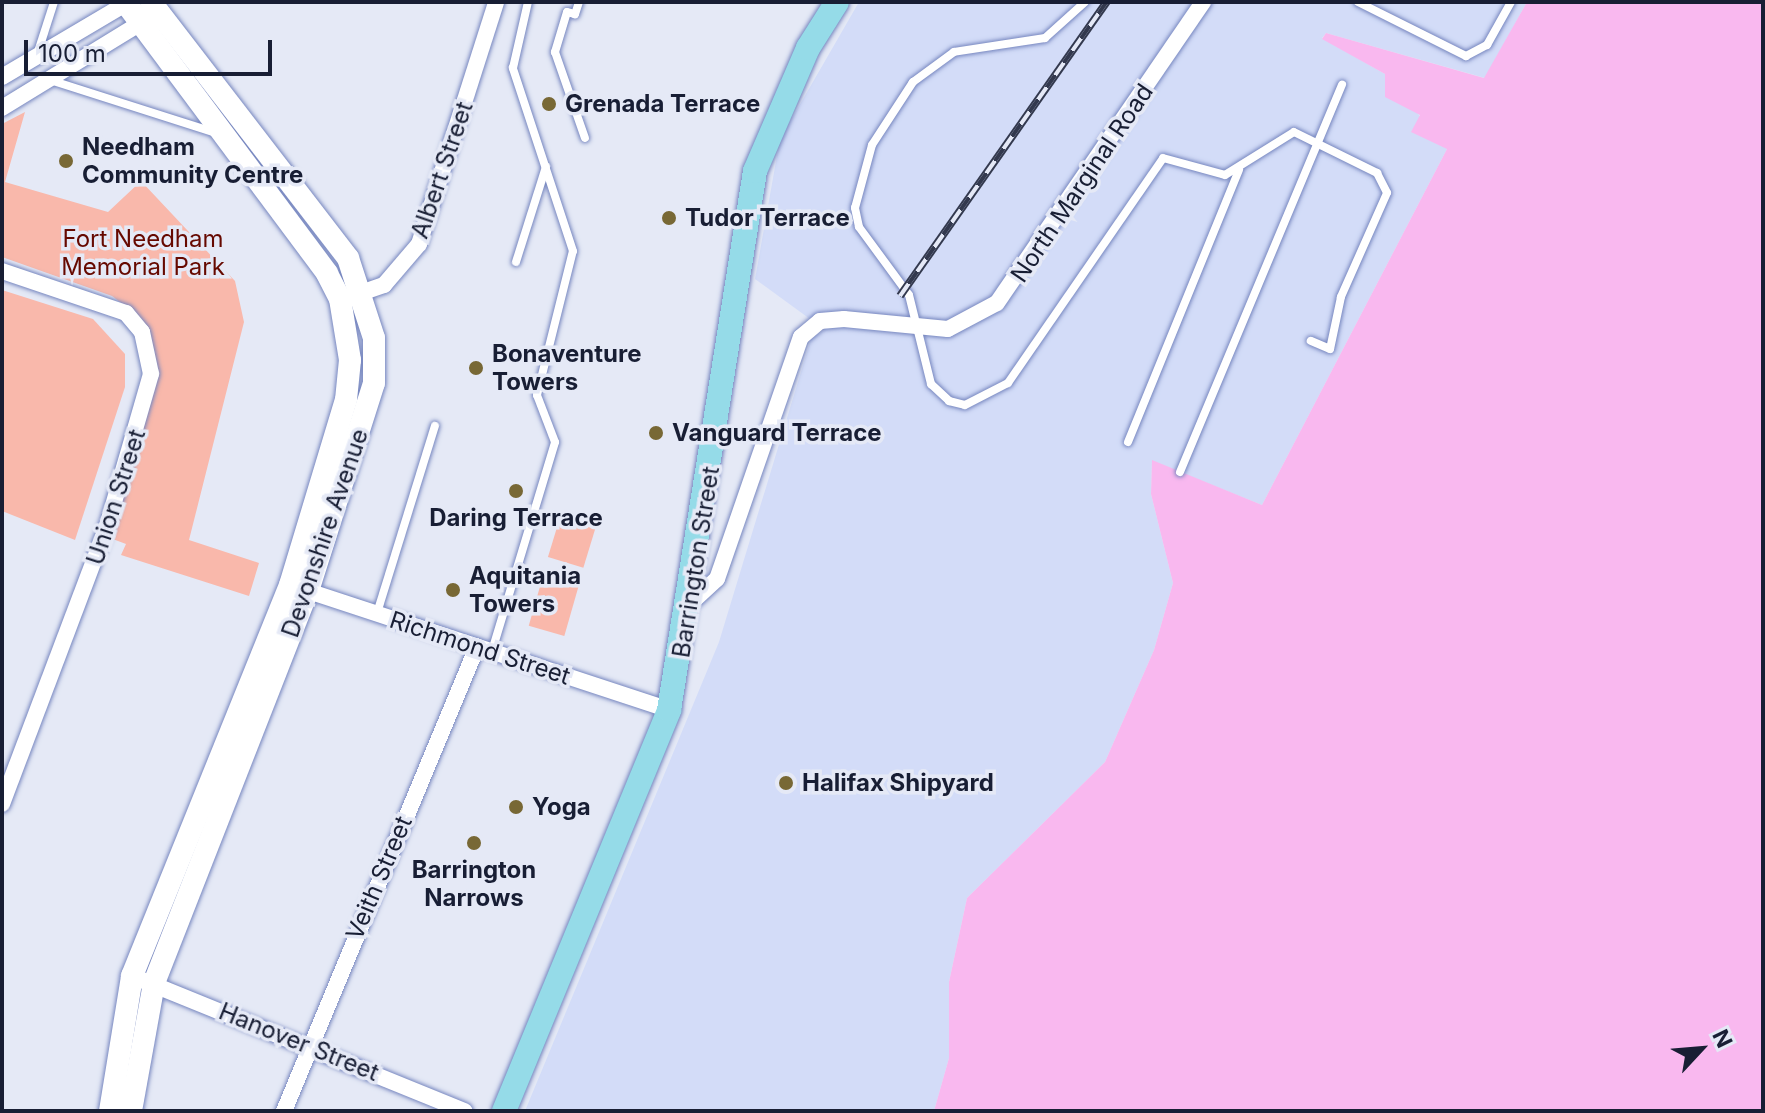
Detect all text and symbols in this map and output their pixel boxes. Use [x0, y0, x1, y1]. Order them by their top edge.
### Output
scale bar [28, 24, 276, 74]
text: 100 m [38, 39, 106, 68]
street label: North Marginal Road [1005, 78, 1159, 288]
place label: Grenada Terrace [565, 90, 760, 118]
marker: Grenada Terrace [540, 95, 558, 113]
street label: Albert Street [405, 98, 479, 242]
place label: Needham Community Centre [82, 133, 303, 189]
marker: Needham Community Centre [57, 152, 75, 170]
place label: Tudor Terrace [685, 204, 850, 232]
marker: Tudor Terrace [660, 209, 678, 227]
park label: Fort Needham Memorial Park [61, 225, 225, 281]
place label: Bonaventure Towers [492, 340, 641, 396]
marker: Bonaventure Towers [467, 359, 485, 377]
place label: Vanguard Terrace [672, 419, 882, 447]
marker: Vanguard Terrace [647, 424, 665, 442]
street label: Devonshire Avenue [276, 425, 374, 641]
street label: Union Street [81, 426, 151, 568]
street label: Barrington Street [667, 464, 725, 660]
marker: Daring Terrace [507, 482, 525, 500]
place label: Daring Terrace [429, 504, 603, 532]
place label: Aquitania Towers [469, 562, 581, 618]
marker: Aquitania Towers [444, 581, 462, 599]
street label: Richmond Street [386, 605, 574, 691]
place label: Halifax Shipyard [802, 769, 994, 797]
marker: Halifax Shipyard [777, 774, 795, 792]
place label: Yoga [532, 793, 591, 821]
marker: Yoga [507, 798, 525, 816]
street label: Veith Street [340, 812, 418, 944]
marker: Barrington Narrows [465, 834, 483, 852]
place label: Barrington Narrows [412, 856, 536, 912]
street label: Hanover Street [215, 997, 383, 1087]
north arrow [1661, 1009, 1741, 1089]
text: N [1707, 1025, 1738, 1052]

